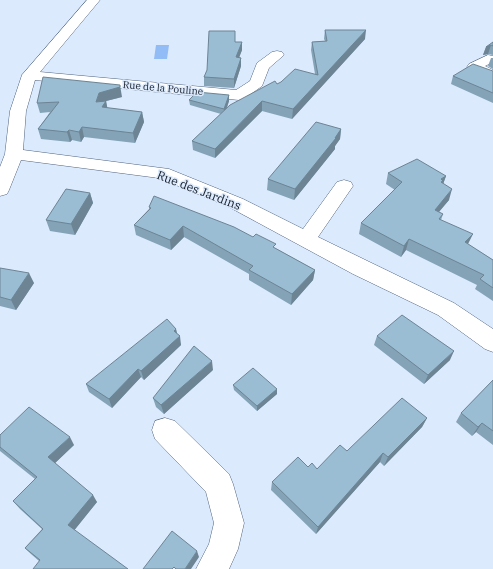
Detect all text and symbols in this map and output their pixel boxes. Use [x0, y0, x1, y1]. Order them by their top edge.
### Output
street label: Rue de la Pouline [122, 78, 204, 98]
street label: Rue des Jardins [155, 167, 243, 213]

